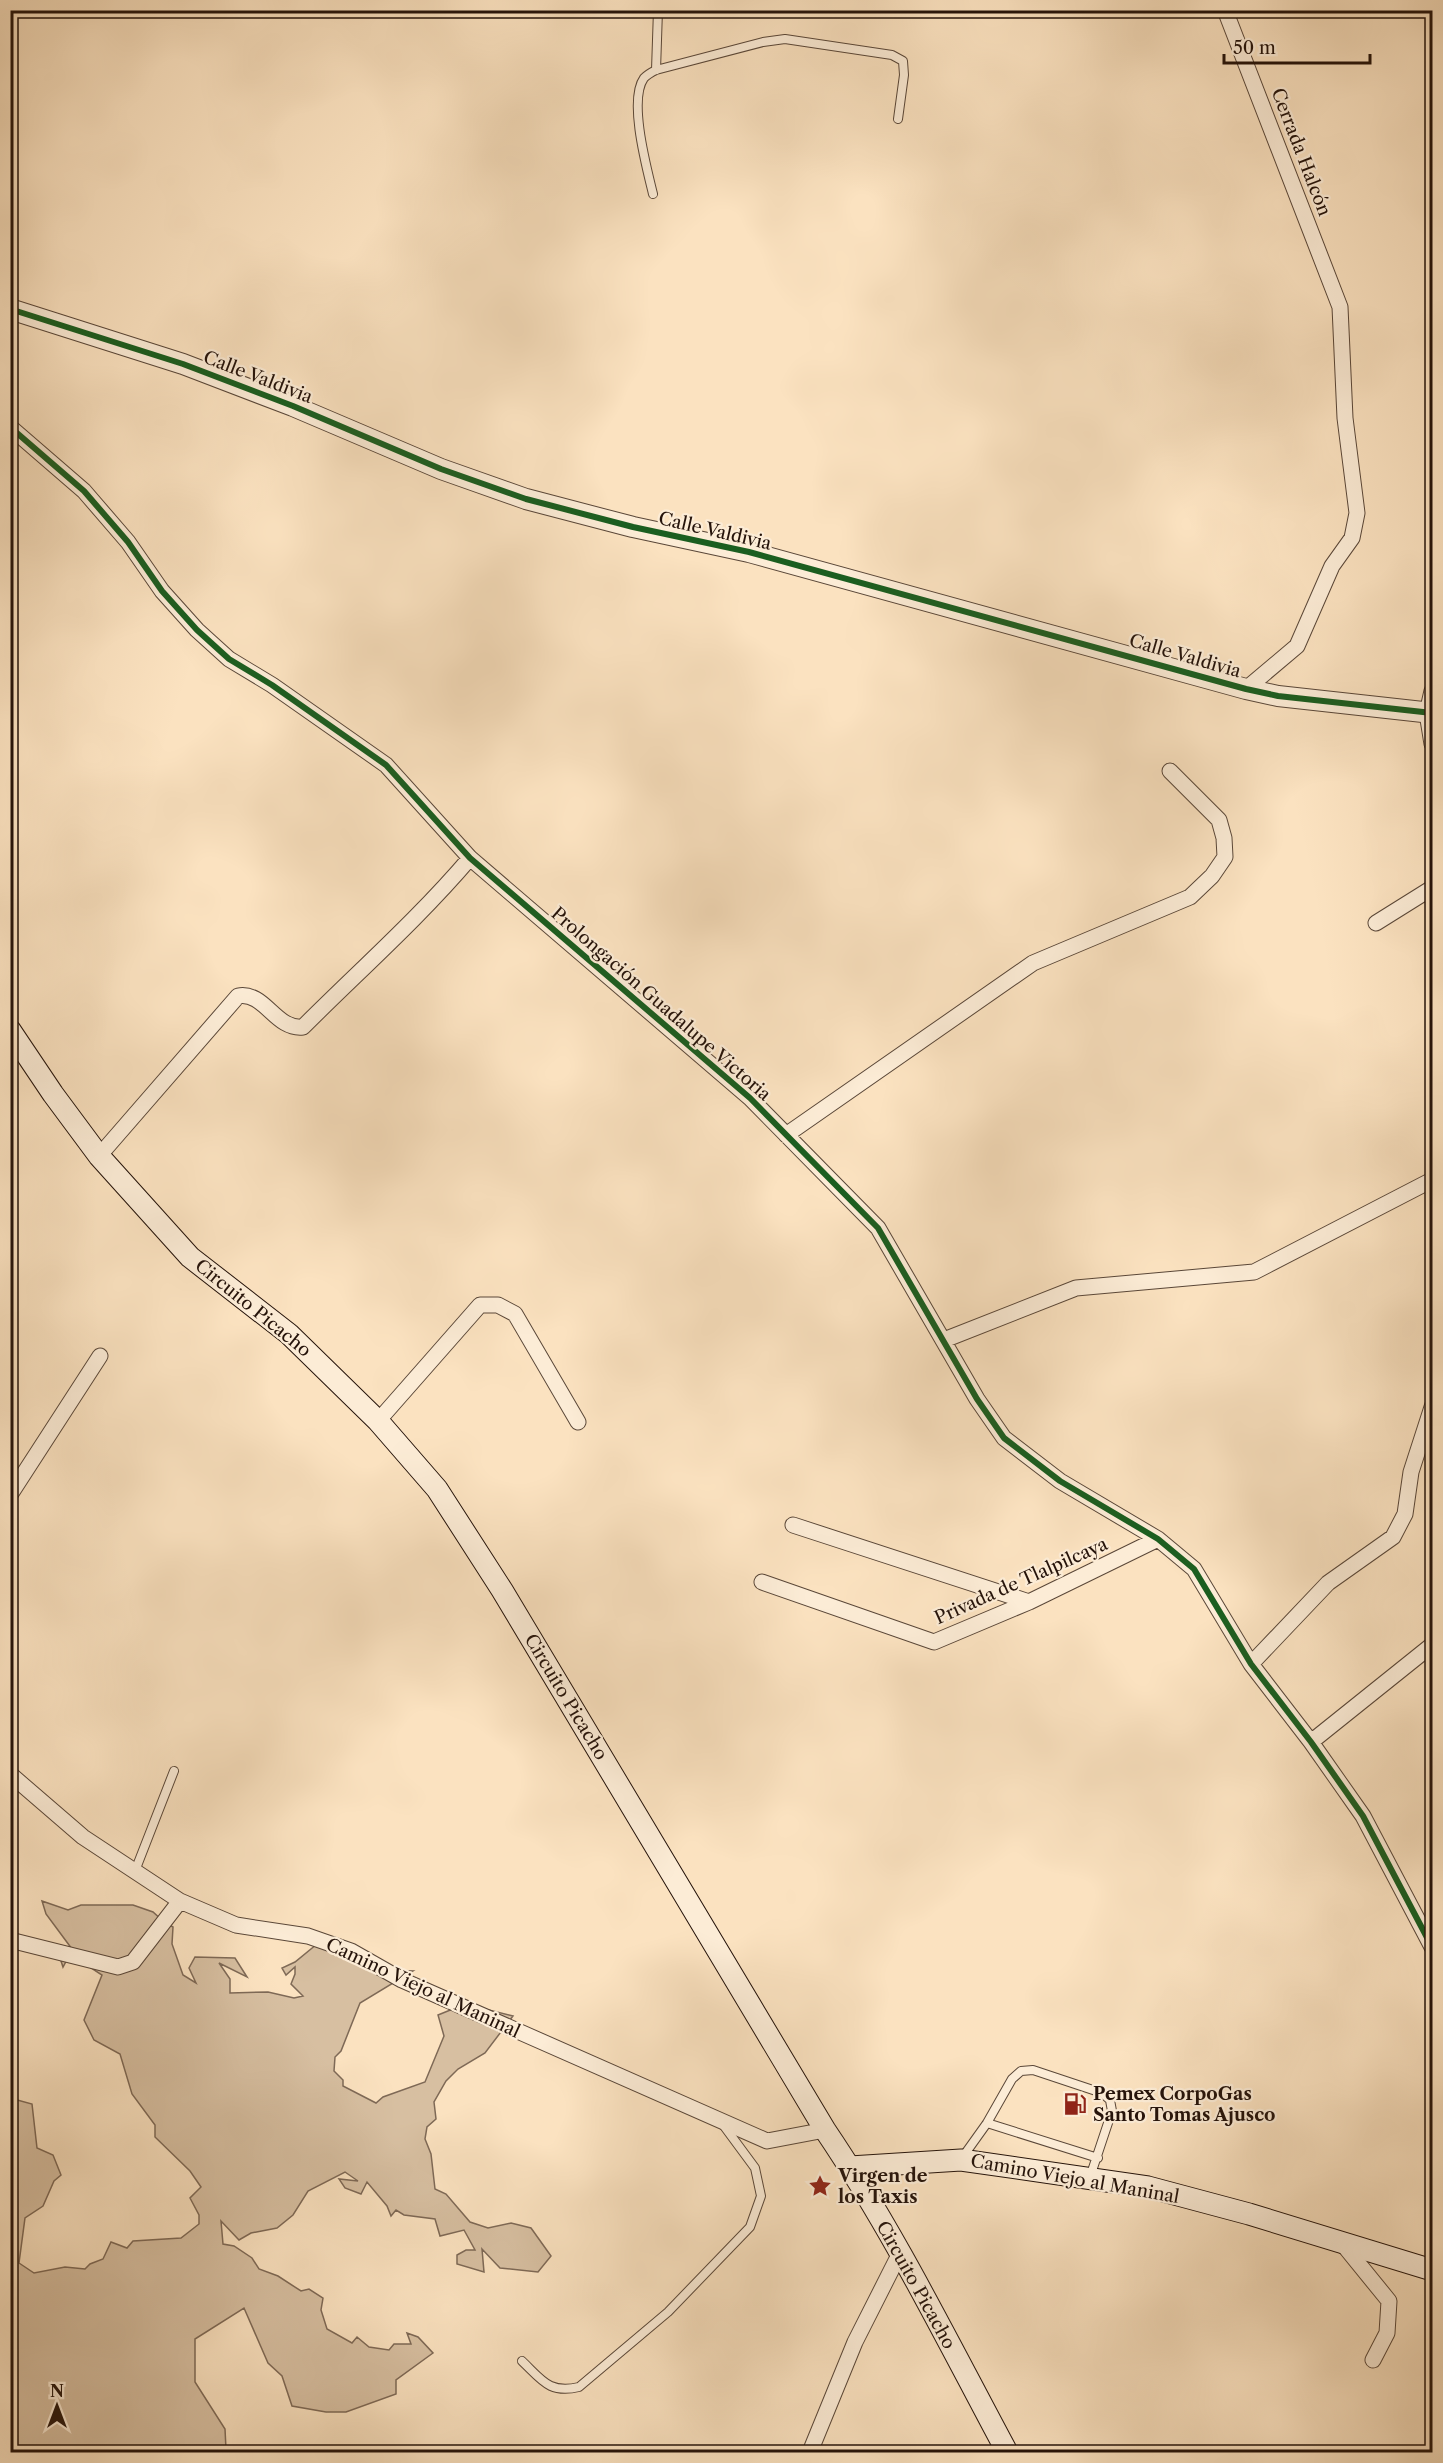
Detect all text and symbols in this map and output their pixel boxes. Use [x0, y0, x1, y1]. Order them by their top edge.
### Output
scale bar [1224, 27, 1370, 65]
text: 50 m [1233, 37, 1276, 59]
street label: Cerrada Halcón [1266, 85, 1336, 219]
street label: Calle Valdivia [200, 346, 316, 408]
street label: Calle Valdivia [656, 507, 774, 555]
street label: Calle Valdivia [1127, 630, 1244, 683]
street label: Prolongación Guadalupe Victoria [547, 903, 776, 1106]
street label: Circuito Picacho [191, 1254, 315, 1362]
street label: Privada de Tlalpilcaya [931, 1533, 1111, 1629]
street label: Circuito Picacho [520, 1630, 612, 1764]
street label: Camino Viejo al Maninal [322, 1933, 524, 2043]
place label: Pemex CorpoGas Santo Tomas Ajusco [1093, 2083, 1276, 2126]
fuel station icon: Pemex CorpoGas Santo Tomas Ajusco [1062, 2091, 1088, 2117]
street label: Camino Viejo al Maninal [969, 2150, 1181, 2208]
place label: Virgen de los Taxis [837, 2165, 928, 2208]
place icon: Virgen de los Taxis [807, 2173, 833, 2199]
street label: Circuito Picacho [872, 2217, 960, 2353]
north arrow [27, 2376, 87, 2436]
text: N [50, 2381, 64, 2401]

